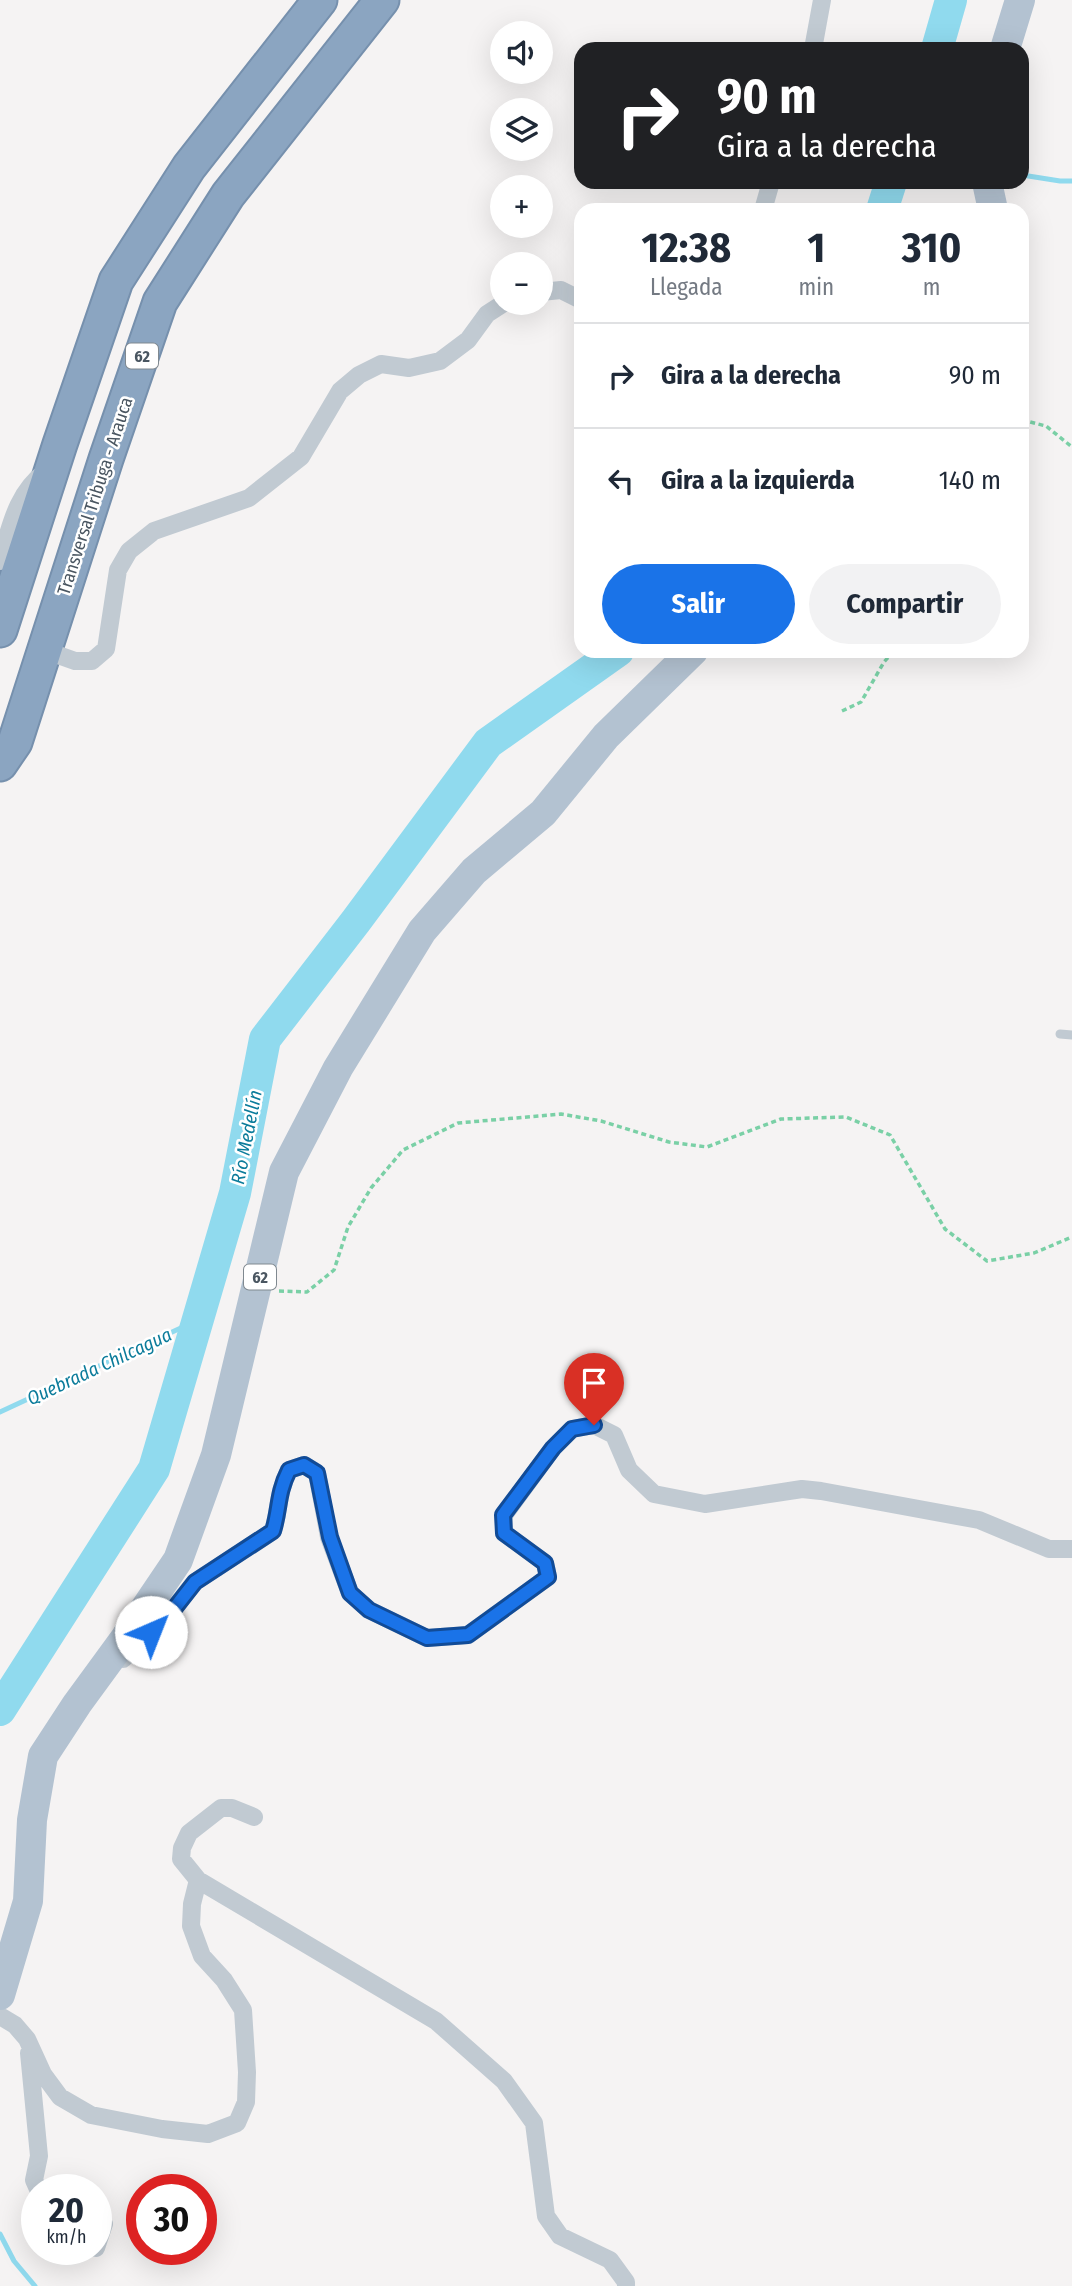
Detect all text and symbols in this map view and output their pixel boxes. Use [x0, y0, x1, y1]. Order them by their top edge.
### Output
map controls [490, 21, 553, 315]
button: sound [490, 21, 553, 84]
text: 90 m [717, 67, 817, 126]
icon: right [602, 70, 693, 161]
button: layers [490, 98, 553, 161]
text: Gira a la derecha [717, 127, 937, 165]
button: + [490, 175, 553, 238]
text: 12:38 [642, 223, 731, 273]
text: 1 [807, 223, 825, 273]
text: 310 [902, 223, 961, 273]
button: − [490, 252, 553, 315]
text: Llegada [650, 273, 723, 301]
text: min [799, 273, 834, 301]
text: m [923, 273, 940, 301]
road number: 62 [126, 344, 158, 368]
icon: right [602, 357, 640, 395]
text: Gira a la derecha [661, 360, 841, 391]
text: 90 m [949, 360, 1001, 391]
street label: Transversal Tribuga - Arauca [53, 394, 137, 598]
icon: left [602, 462, 640, 500]
text: Gira a la izquierda [661, 465, 855, 496]
text: 140 m [939, 465, 1001, 496]
button: Salir [602, 564, 795, 644]
button: Compartir [809, 564, 1001, 644]
water label: Río Medellín [226, 1088, 267, 1186]
road number: 62 [244, 1264, 276, 1289]
water label: Quebrada Chilcagua [23, 1323, 175, 1410]
pin [564, 1353, 624, 1425]
icon: arrive [575, 1364, 613, 1402]
position arrow [114, 1595, 188, 1669]
speed limit sign: 30 [126, 2174, 217, 2265]
text: 20 [49, 2189, 84, 2231]
text: km/h [46, 2226, 87, 2248]

